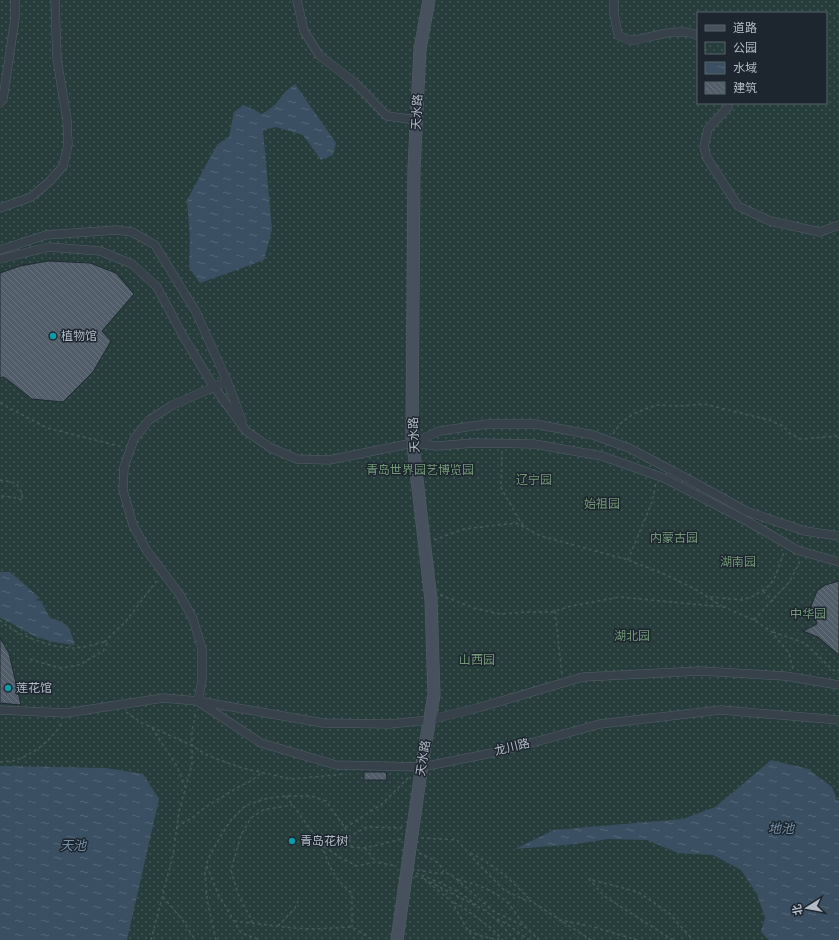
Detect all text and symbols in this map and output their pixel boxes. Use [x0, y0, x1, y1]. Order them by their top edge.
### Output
legend [697, 12, 827, 104]
text: 道路 [733, 19, 757, 37]
text: 公园 [733, 39, 757, 57]
text: 水域 [733, 59, 757, 77]
text: 建筑 [733, 79, 757, 97]
street label: 天水路 [407, 94, 427, 130]
place label: 植物馆 [61, 327, 97, 345]
marker: 植物馆 [48, 331, 58, 341]
street label: 天水路 [404, 417, 424, 453]
park label: 青岛世界园艺博览园 [366, 461, 474, 479]
park label: 辽宁园 [516, 471, 552, 489]
park label: 始祖园 [584, 495, 620, 513]
park label: 内蒙古园 [650, 529, 698, 547]
park label: 湖南园 [720, 553, 756, 571]
park label: 中华园 [790, 605, 826, 623]
park label: 湖北园 [614, 627, 650, 645]
park label: 山西园 [459, 651, 495, 669]
place label: 莲花馆 [16, 679, 52, 697]
marker: 莲花馆 [3, 683, 13, 693]
street label: 龙川路 [492, 734, 532, 760]
street label: 天水路 [411, 739, 435, 777]
water label: 地池 [768, 819, 796, 838]
place label: 青岛花树 [300, 832, 348, 850]
water label: 天池 [60, 836, 88, 855]
marker: 青岛花树 [287, 836, 297, 846]
north arrow [787, 888, 827, 928]
text: 北 [788, 903, 806, 917]

